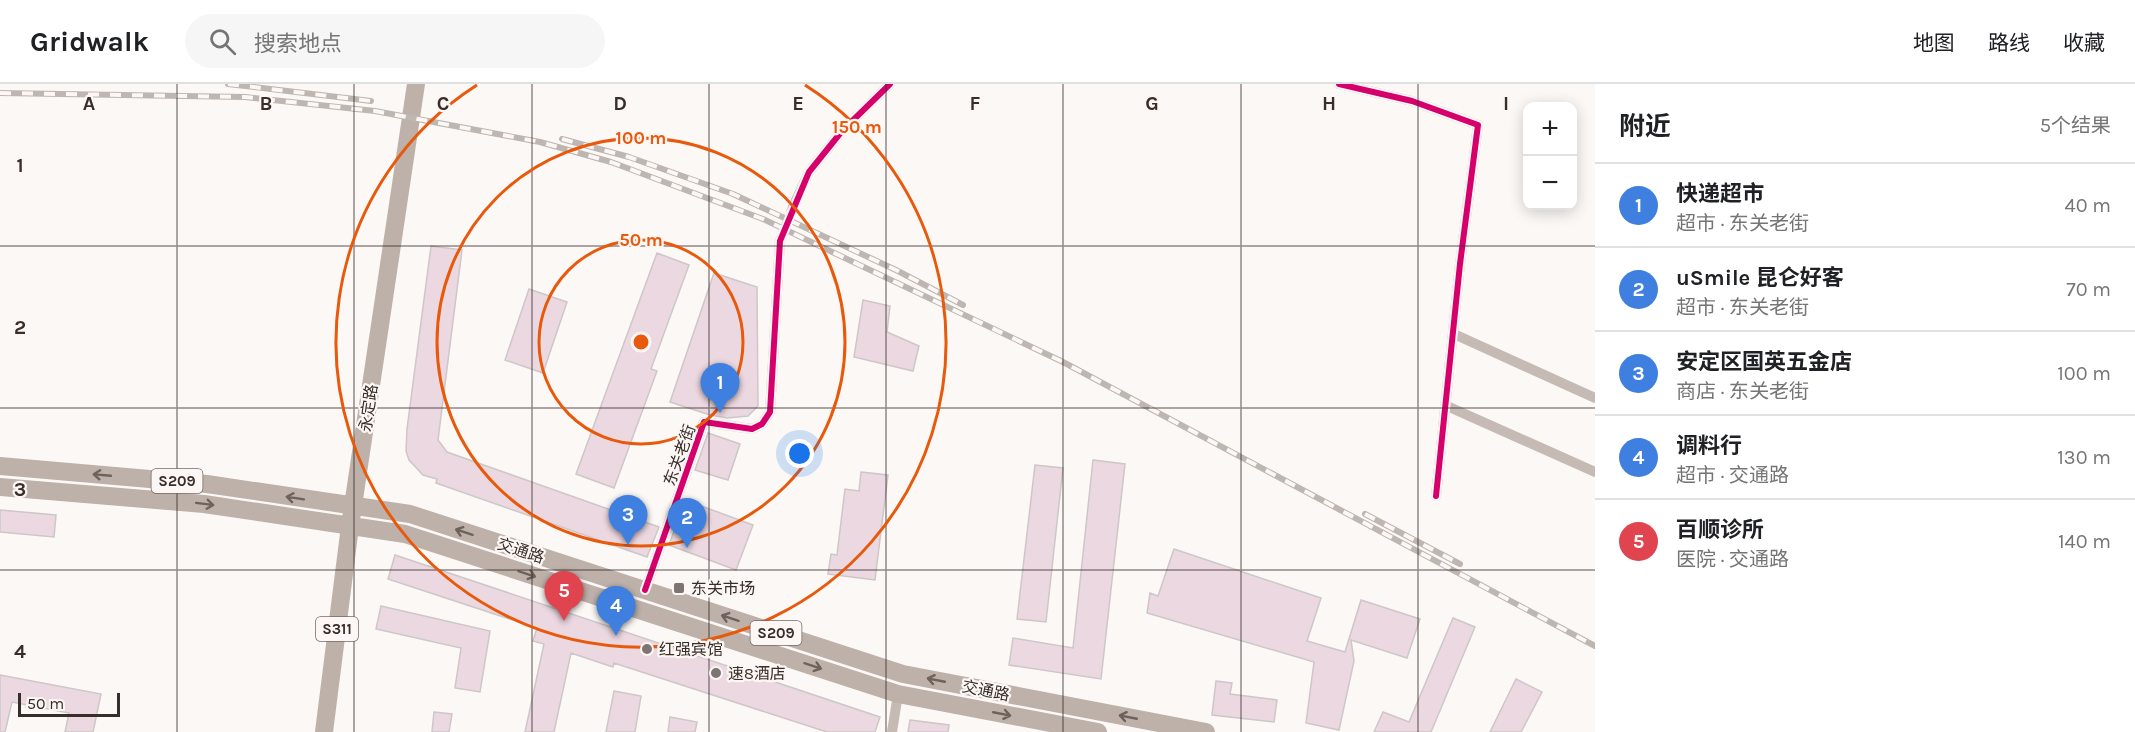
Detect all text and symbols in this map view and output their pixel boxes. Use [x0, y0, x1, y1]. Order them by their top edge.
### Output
search box [185, 14, 605, 68]
text: Gridwalk [30, 25, 149, 58]
icon: search [206, 25, 239, 58]
text: 搜索地点 [254, 31, 342, 57]
text: 地图 [1913, 31, 1955, 55]
text: 路线 [1988, 31, 2030, 55]
text: 收藏 [2063, 31, 2105, 55]
text: A [83, 92, 96, 115]
text: B [260, 92, 272, 115]
text: C [437, 92, 449, 115]
text: D [613, 92, 627, 115]
text: E [792, 92, 804, 115]
text: F [970, 92, 981, 115]
text: G [1145, 92, 1159, 115]
text: H [1322, 92, 1336, 115]
text: I [1503, 92, 1509, 115]
map controls [1523, 102, 1577, 210]
button: + [1523, 102, 1577, 156]
text: 附近 [1619, 111, 1671, 142]
text: 5个结果 [2040, 114, 2111, 137]
text: 150 m [832, 116, 882, 138]
text: 100 m [616, 127, 666, 149]
text: 1 [16, 154, 24, 177]
button: − [1523, 156, 1577, 210]
text: 快递超市 [1676, 181, 1764, 207]
text: 1 [1635, 194, 1642, 217]
text: 40 m [2065, 194, 2111, 217]
text: 超市 · 东关老街 [1676, 212, 1809, 235]
text: 50 m [619, 229, 663, 251]
text: uSmile 昆仑好客 [1676, 265, 1844, 291]
text: 2 [1632, 278, 1645, 301]
text: 70 m [2066, 278, 2111, 301]
text: 超市 · 东关老街 [1676, 296, 1809, 319]
text: 2 [14, 316, 26, 339]
centre of rings [631, 332, 651, 352]
text: 安定区国英五金店 [1676, 349, 1852, 375]
text: 3 [1632, 362, 1645, 385]
text: 100 m [2057, 362, 2111, 385]
pin: 1 [700, 364, 740, 413]
text: 商店 · 东关老街 [1676, 380, 1809, 403]
street label: 永定路 [356, 383, 381, 433]
street label: 东关老街 [660, 422, 699, 488]
text: 调料行 [1676, 433, 1742, 459]
your location [785, 439, 814, 468]
text: 4 [1633, 446, 1644, 469]
text: 130 m [2057, 446, 2111, 469]
text: 超市 · 交通路 [1676, 464, 1789, 487]
one-way arrow [92, 469, 112, 480]
road number: S209 [152, 469, 202, 493]
text: 3 [14, 478, 26, 501]
one-way arrow [286, 492, 306, 503]
pin: 3 [608, 496, 648, 545]
pin: 2 [668, 498, 706, 548]
one-way arrow [194, 499, 214, 510]
text: 百顺诊所 [1676, 517, 1764, 543]
one-way arrow [455, 526, 474, 537]
text: 5 [1633, 530, 1644, 553]
text: 140 m [2058, 530, 2111, 553]
street label: 交通路 [495, 534, 547, 567]
text: 医院 · 交通路 [1676, 548, 1789, 571]
one-way arrow [517, 569, 536, 580]
pin: 5 [544, 572, 584, 621]
place label: 东关市场 [691, 579, 755, 598]
marker: 东关市场 [672, 581, 686, 595]
pin: 4 [596, 586, 636, 636]
one-way arrow [721, 612, 740, 623]
road number: S311 [316, 617, 358, 641]
road number: S209 [750, 621, 802, 645]
text: 4 [14, 640, 26, 663]
place label: 红强宾馆 [659, 640, 723, 659]
marker: 红强宾馆 [640, 642, 654, 656]
one-way arrow [803, 661, 822, 672]
place label: 速8酒店 [728, 664, 786, 683]
marker: 速8酒店 [709, 666, 723, 680]
one-way arrow [927, 674, 946, 685]
street label: 交通路 [961, 677, 1011, 704]
scale bar [18, 690, 120, 718]
text: 50 m [27, 694, 64, 713]
one-way arrow [991, 709, 1011, 720]
one-way arrow [1118, 711, 1138, 722]

